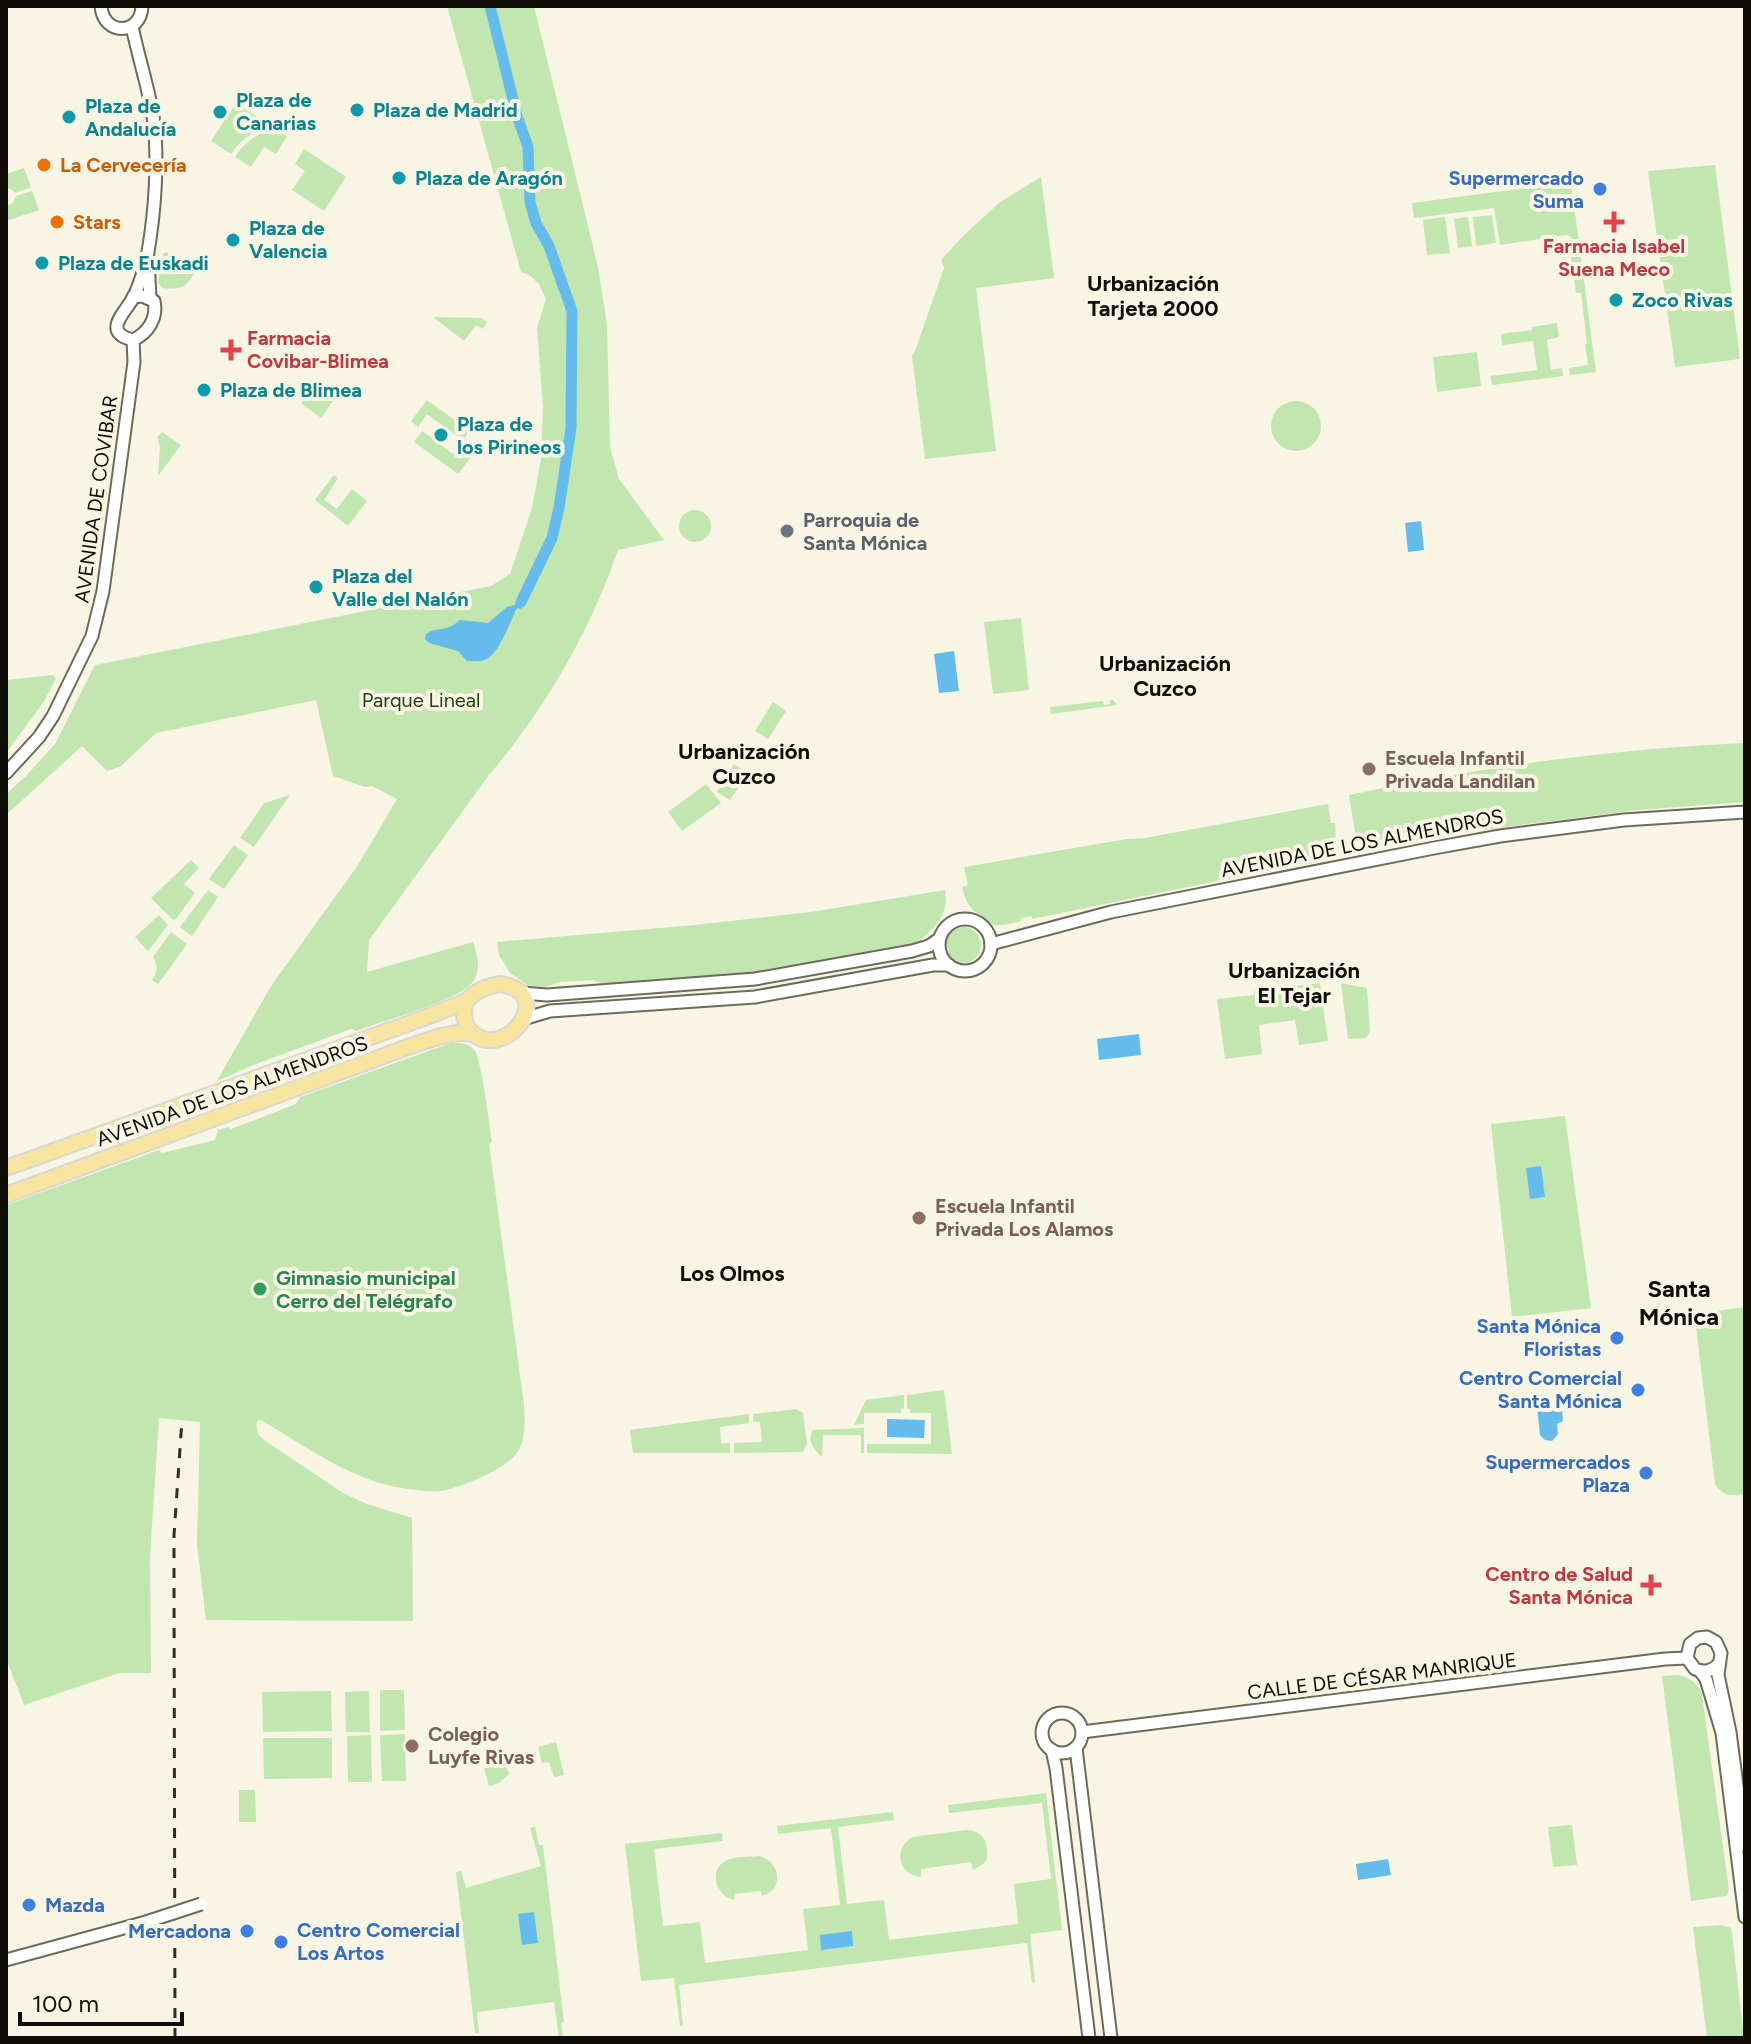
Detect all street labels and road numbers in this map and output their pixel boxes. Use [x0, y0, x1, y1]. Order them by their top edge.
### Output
street label: AVENIDA DE COVIBAR [70, 394, 122, 604]
street label: AVENIDA DE LOS ALMENDROS [1219, 804, 1505, 882]
street label: AVENIDA DE LOS ALMENDROS [93, 1031, 371, 1151]
street label: CALLE DE CÉSAR MANRIQUE [1246, 1648, 1518, 1704]

